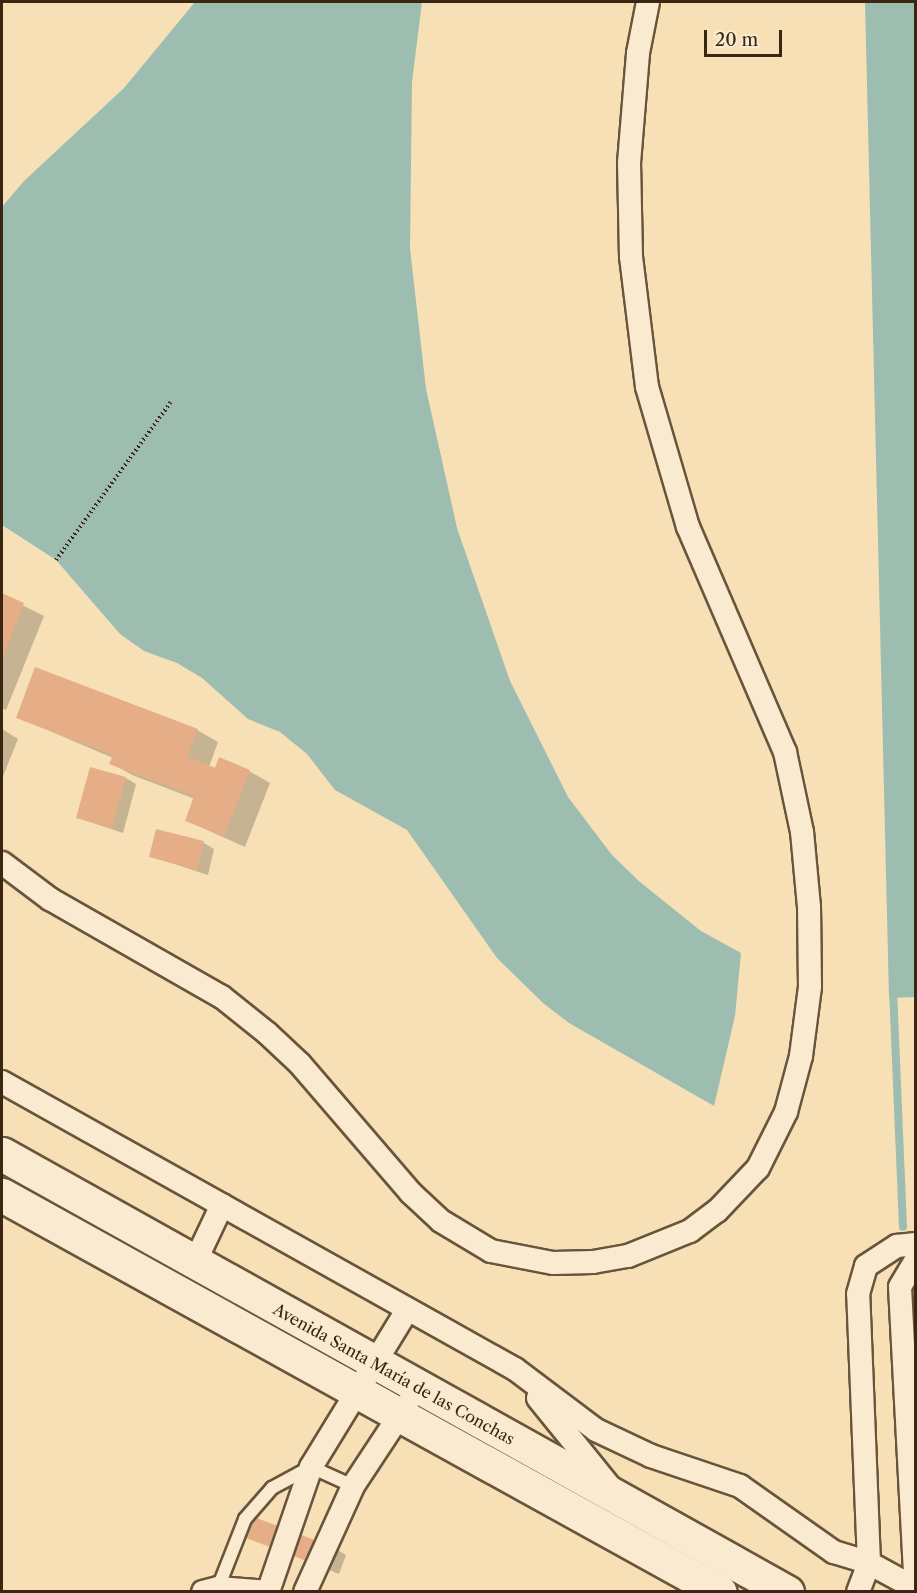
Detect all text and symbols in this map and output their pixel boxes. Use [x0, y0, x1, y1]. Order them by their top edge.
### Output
scale bar [707, 18, 785, 56]
text: 20 m [715, 29, 758, 51]
street label: Avenida Santa María de las Conchas [270, 1299, 518, 1449]

